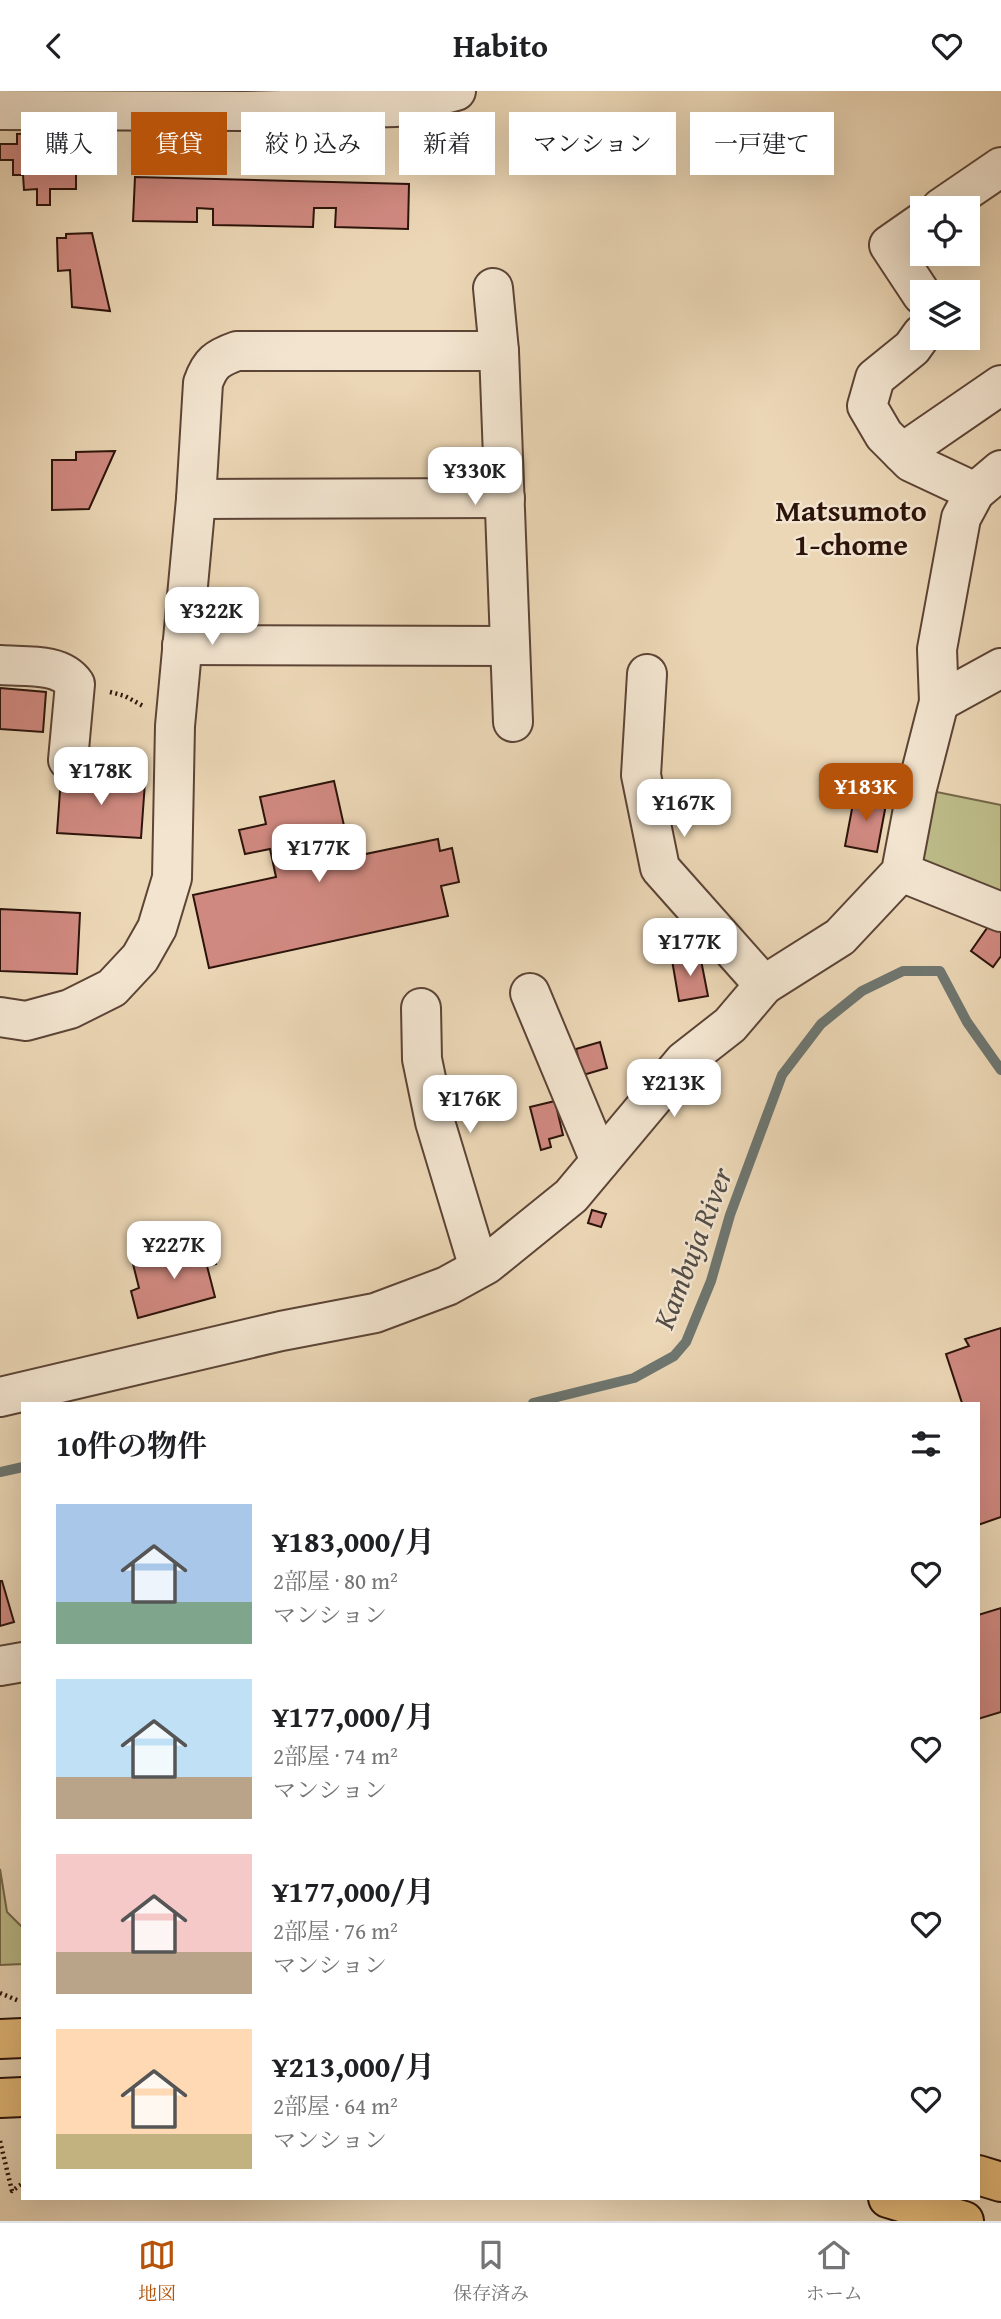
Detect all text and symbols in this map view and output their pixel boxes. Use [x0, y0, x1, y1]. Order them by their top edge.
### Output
text: Habito [453, 22, 548, 69]
icon: back [35, 27, 73, 65]
icon: heart [928, 27, 966, 65]
chip: 購入 [21, 112, 117, 175]
chip: 賃貸 [131, 112, 227, 175]
chip: 絞り込み [241, 112, 385, 175]
chip: 新着 [399, 112, 495, 175]
chip: マンション [509, 112, 676, 175]
chip: 一戸建て [690, 112, 834, 175]
map controls [910, 196, 980, 350]
button: locate [910, 196, 980, 266]
button: layers [910, 280, 980, 350]
pin: ¥330K [426, 447, 524, 507]
text: ¥330K [444, 453, 506, 486]
district label: Matsumoto 1-chome [775, 488, 927, 566]
pin: ¥322K [163, 587, 261, 647]
text: ¥322K [181, 593, 243, 626]
pin: ¥178K [52, 747, 150, 807]
text: ¥178K [70, 753, 132, 786]
pin: ¥183K [817, 763, 915, 823]
text: ¥183K [835, 769, 897, 802]
pin: ¥167K [635, 779, 733, 839]
text: ¥167K [653, 785, 715, 818]
pin: ¥177K [270, 825, 368, 884]
text: ¥177K [288, 830, 350, 863]
pin: ¥177K [641, 919, 739, 978]
text: ¥177K [659, 924, 721, 957]
pin: ¥213K [625, 1059, 723, 1119]
text: ¥213K [643, 1065, 705, 1098]
pin: ¥176K [421, 1075, 519, 1135]
text: ¥176K [439, 1081, 501, 1114]
water label: Kambuja River [641, 1160, 743, 1336]
pin: ¥227K [125, 1221, 223, 1281]
text: ¥227K [143, 1227, 205, 1260]
text: 10件の物件 [56, 1423, 207, 1467]
icon: filters [907, 1425, 945, 1463]
text: ¥183,000/月 [273, 1519, 435, 1563]
icon: home [112, 1532, 196, 1616]
icon: heart [907, 1555, 945, 1593]
text: 2部屋 · 80 m² [273, 1564, 398, 1597]
text: マンション [273, 1598, 387, 1631]
text: ¥177,000/月 [273, 1694, 435, 1738]
icon: home [112, 1707, 196, 1791]
icon: heart [907, 1730, 945, 1768]
text: 2部屋 · 74 m² [273, 1739, 398, 1772]
text: マンション [273, 1773, 387, 1806]
text: ¥177,000/月 [273, 1869, 435, 1913]
icon: home [112, 1882, 196, 1966]
icon: heart [907, 1905, 945, 1943]
text: 2部屋 · 76 m² [273, 1914, 398, 1947]
text: マンション [273, 1948, 387, 1981]
text: ¥213,000/月 [273, 2044, 435, 2088]
icon: home [112, 2057, 196, 2141]
icon: heart [907, 2080, 945, 2118]
text: 2部屋 · 64 m² [273, 2089, 398, 2122]
text: マンション [273, 2123, 387, 2156]
tab: 地図 [138, 2236, 176, 2307]
tab: 保存済み [453, 2236, 529, 2307]
tab: ホーム [806, 2236, 863, 2307]

